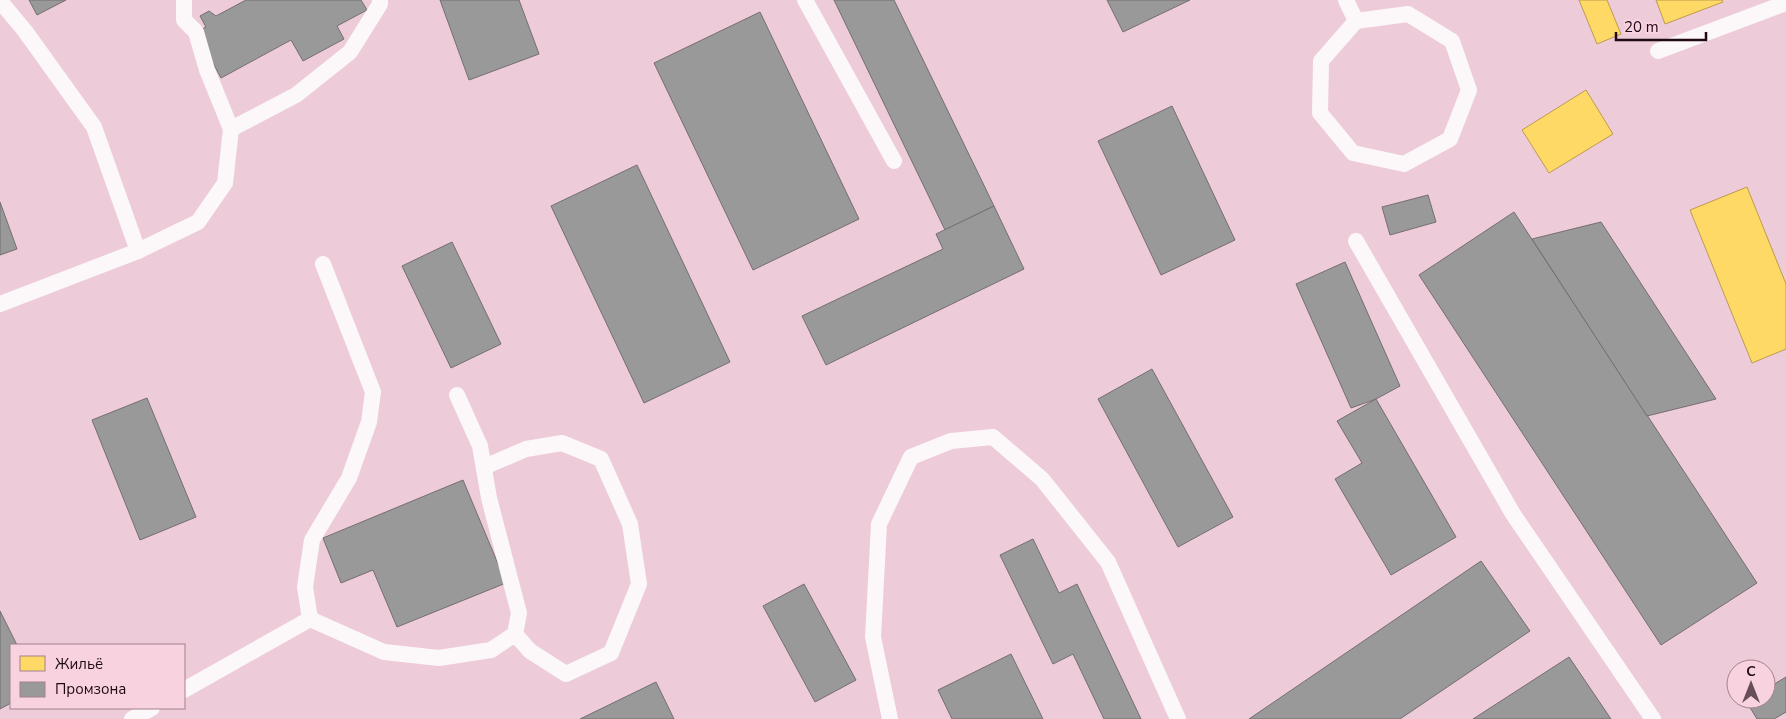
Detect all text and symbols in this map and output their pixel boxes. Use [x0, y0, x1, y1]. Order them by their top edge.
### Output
scale bar [1616, 10, 1706, 42]
text: 20 m [1624, 17, 1659, 37]
legend [10, 644, 185, 709]
text: Жильё [55, 654, 103, 674]
north arrow [1726, 659, 1776, 709]
text: С [1746, 662, 1756, 681]
text: Промзона [55, 679, 126, 699]

